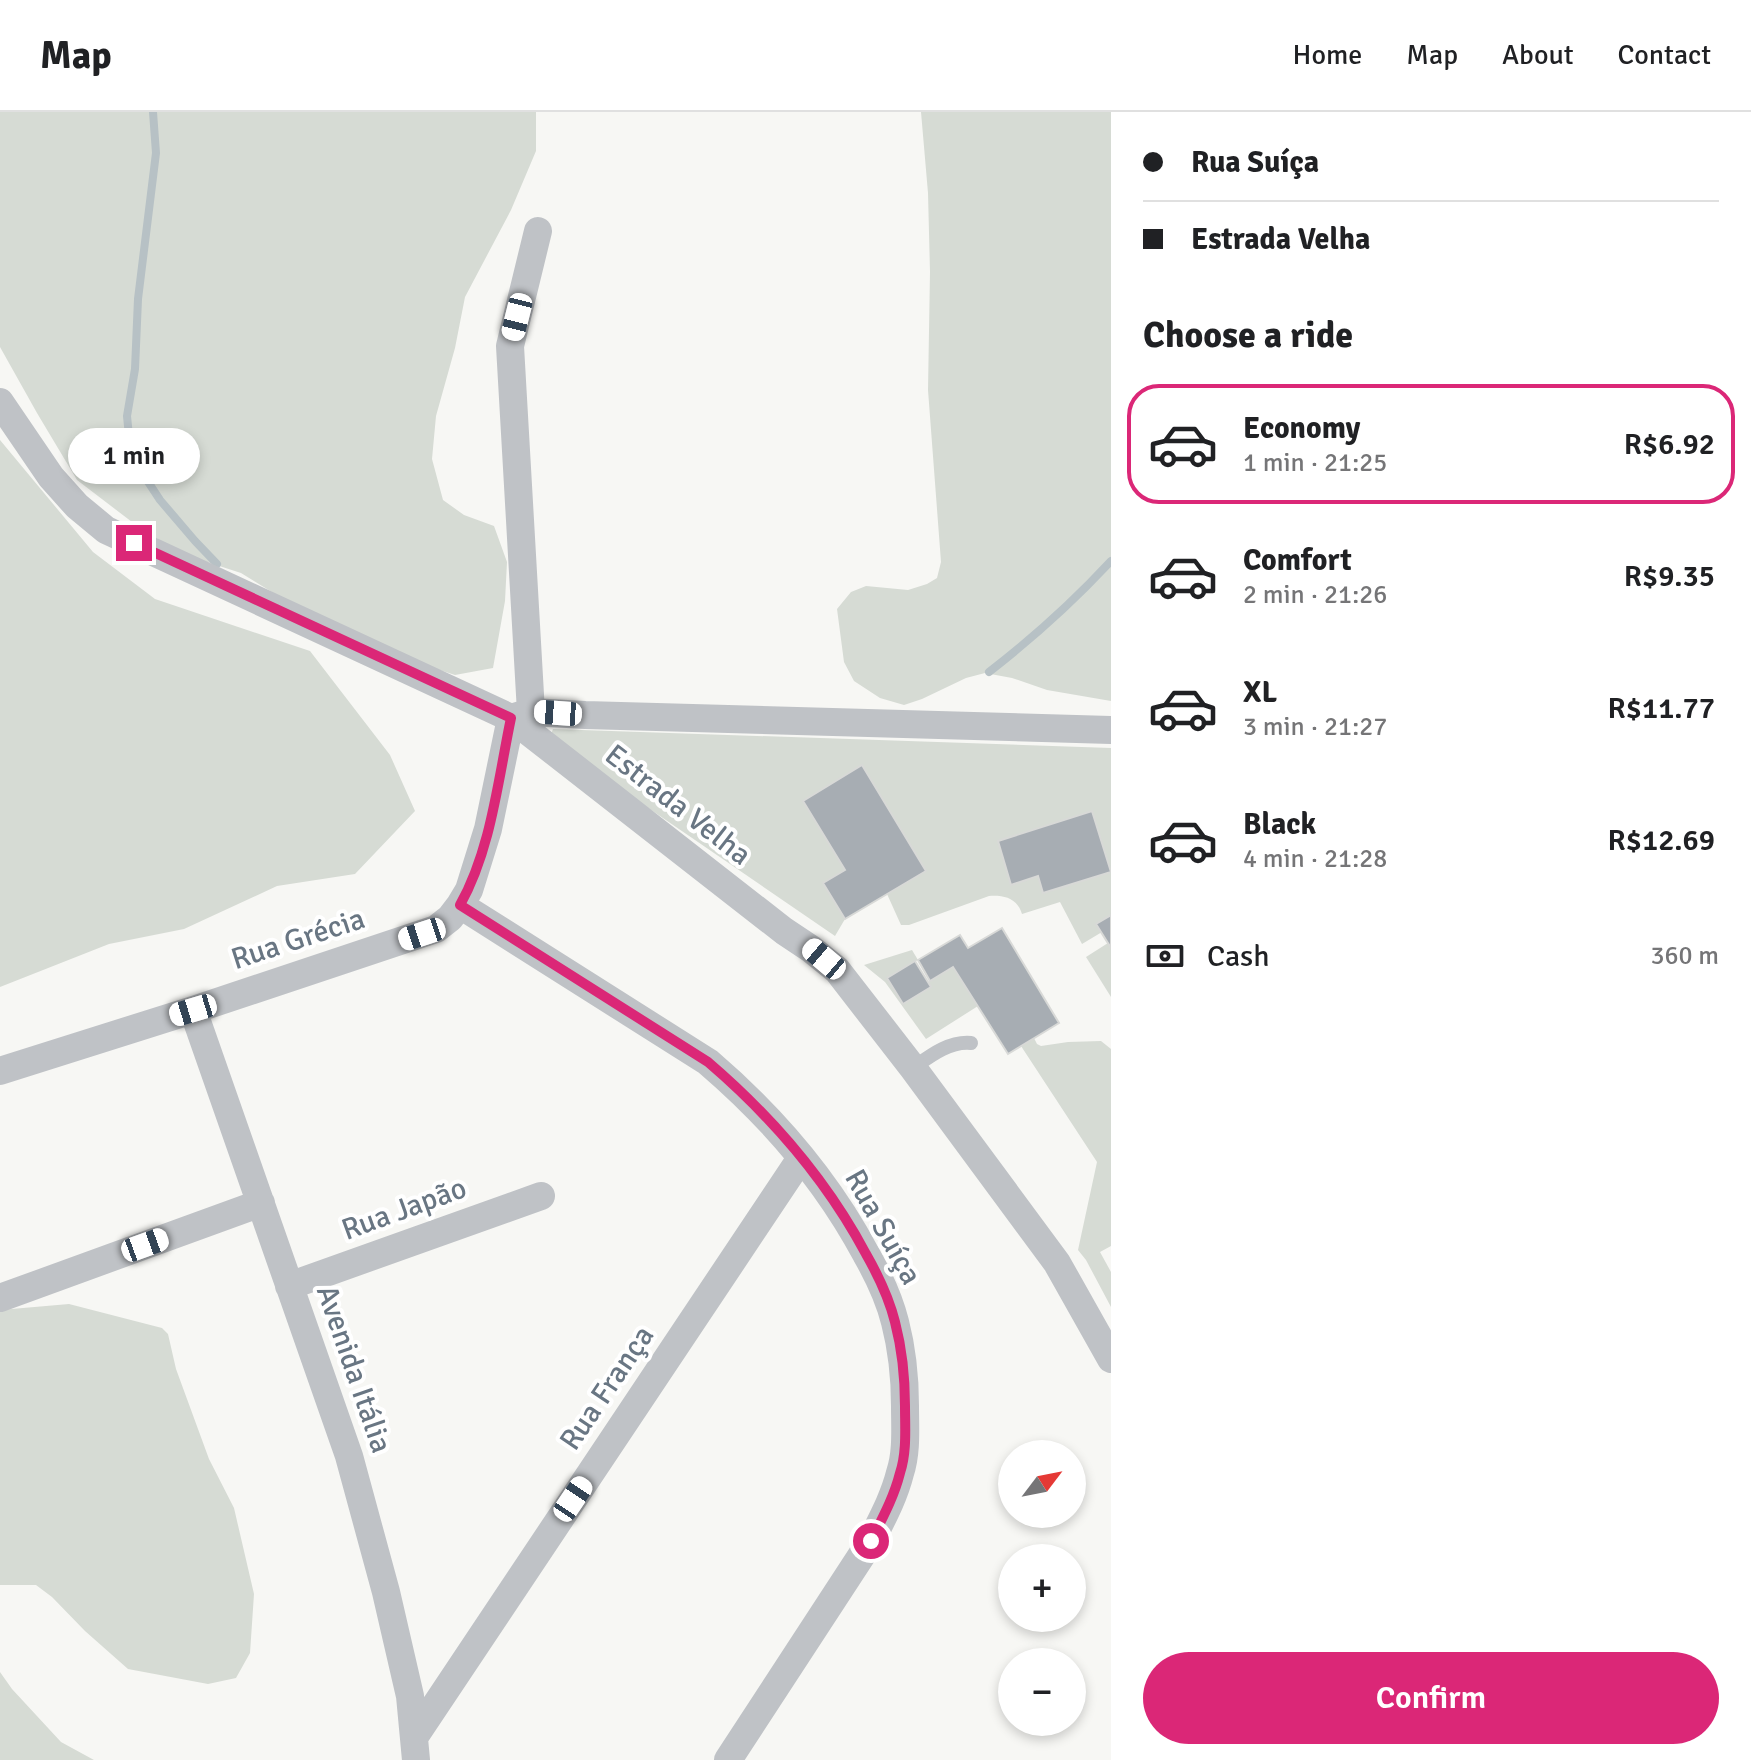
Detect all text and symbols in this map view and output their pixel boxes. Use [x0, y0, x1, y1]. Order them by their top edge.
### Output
text: Map [40, 32, 112, 79]
text: Home [1293, 38, 1362, 72]
text: Map [1406, 38, 1458, 72]
text: About [1502, 38, 1574, 72]
text: Contact [1618, 38, 1711, 72]
text: Rua Suíça [1191, 144, 1319, 181]
text: Estrada Velha [1191, 221, 1371, 258]
car [500, 291, 534, 343]
text: Choose a ride [1143, 313, 1353, 358]
icon: car [1147, 408, 1219, 480]
text: Economy [1243, 410, 1360, 447]
text: R$6.92 [1624, 426, 1715, 463]
callout: 1 min [68, 427, 200, 483]
text: 1 min [103, 440, 165, 472]
text: 1 min · 21:25 [1243, 447, 1387, 479]
route end [116, 525, 152, 561]
icon: car [1147, 540, 1219, 612]
text: Comfort [1243, 542, 1352, 579]
text: R$9.35 [1624, 558, 1715, 595]
text: 2 min · 21:26 [1243, 579, 1387, 611]
icon: car [1147, 672, 1219, 744]
text: XL [1243, 674, 1277, 711]
text: R$11.77 [1608, 690, 1715, 727]
car [533, 699, 583, 727]
text: 3 min · 21:27 [1243, 711, 1387, 743]
street label: Estrada Velha [598, 736, 758, 874]
icon: car [1147, 804, 1219, 876]
text: Black [1243, 806, 1316, 843]
text: R$12.69 [1608, 822, 1715, 859]
text: 4 min · 21:28 [1243, 843, 1387, 875]
street label: Rua Grécia [227, 900, 369, 978]
car [395, 915, 449, 953]
car [798, 934, 850, 984]
icon: cash [1143, 934, 1187, 978]
text: Cash [1207, 938, 1270, 975]
text: 360 m [1650, 940, 1719, 972]
car [167, 992, 219, 1028]
street label: Rua Suíça [836, 1163, 930, 1291]
street label: Rua Japão [337, 1169, 471, 1249]
car [118, 1226, 172, 1264]
street label: Avenida Itália [308, 1280, 400, 1458]
street label: Rua França [552, 1319, 662, 1457]
north arrow [998, 1440, 1086, 1528]
map controls [998, 1440, 1086, 1736]
car [550, 1472, 596, 1526]
route start [853, 1523, 889, 1559]
button: + [998, 1544, 1086, 1632]
button: − [998, 1648, 1086, 1736]
button: Confirm [1143, 1652, 1719, 1744]

